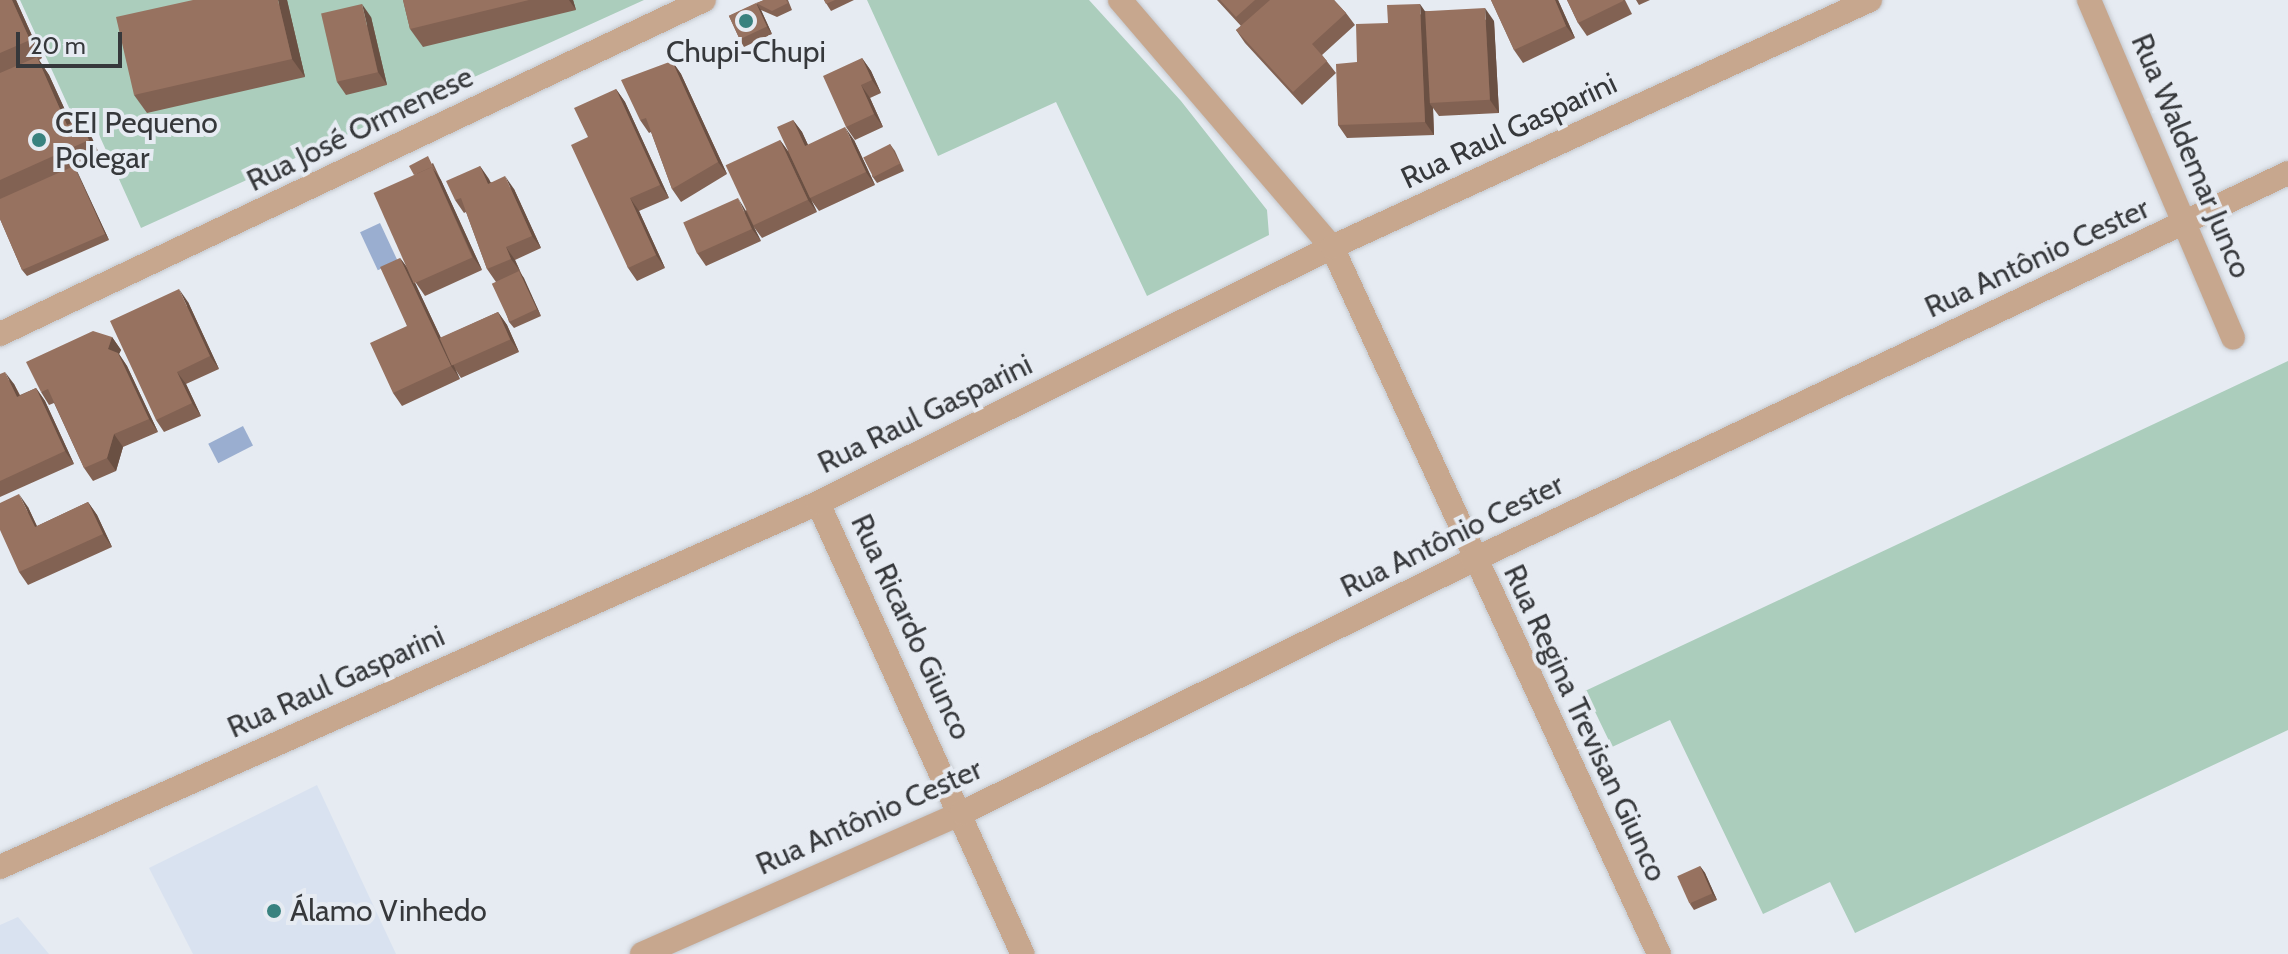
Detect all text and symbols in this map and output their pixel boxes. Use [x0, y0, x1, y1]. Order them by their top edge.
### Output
marker: Chupi-Chupi [737, 12, 755, 30]
scale bar [20, 16, 126, 66]
street label: Rua Waldemar Junco [2123, 28, 2259, 284]
text: 20 m [30, 31, 86, 60]
place label: Chupi-Chupi [666, 34, 826, 70]
street label: Rua José Ormenese [241, 59, 479, 199]
street label: Rua Raul Gasparini [1396, 65, 1622, 197]
place label: CEI Pequeno Polegar [55, 105, 218, 176]
marker: CEI Pequeno Polegar [30, 131, 48, 149]
street label: Rua Antônio Cester [1919, 190, 2155, 326]
street label: Rua Raul Gasparini [812, 347, 1038, 481]
street label: Rua Antônio Cester [1335, 467, 1569, 605]
street label: Rua Ricardo Giunco [843, 509, 979, 745]
street label: Rua Regina Trevisan Giunco [1496, 559, 1674, 887]
street label: Rua Raul Gasparini [222, 618, 450, 746]
street label: Rua Antônio Cester [751, 751, 987, 883]
place label: Álamo Vinhedo [290, 893, 487, 929]
marker: Álamo Vinhedo [265, 902, 283, 920]

